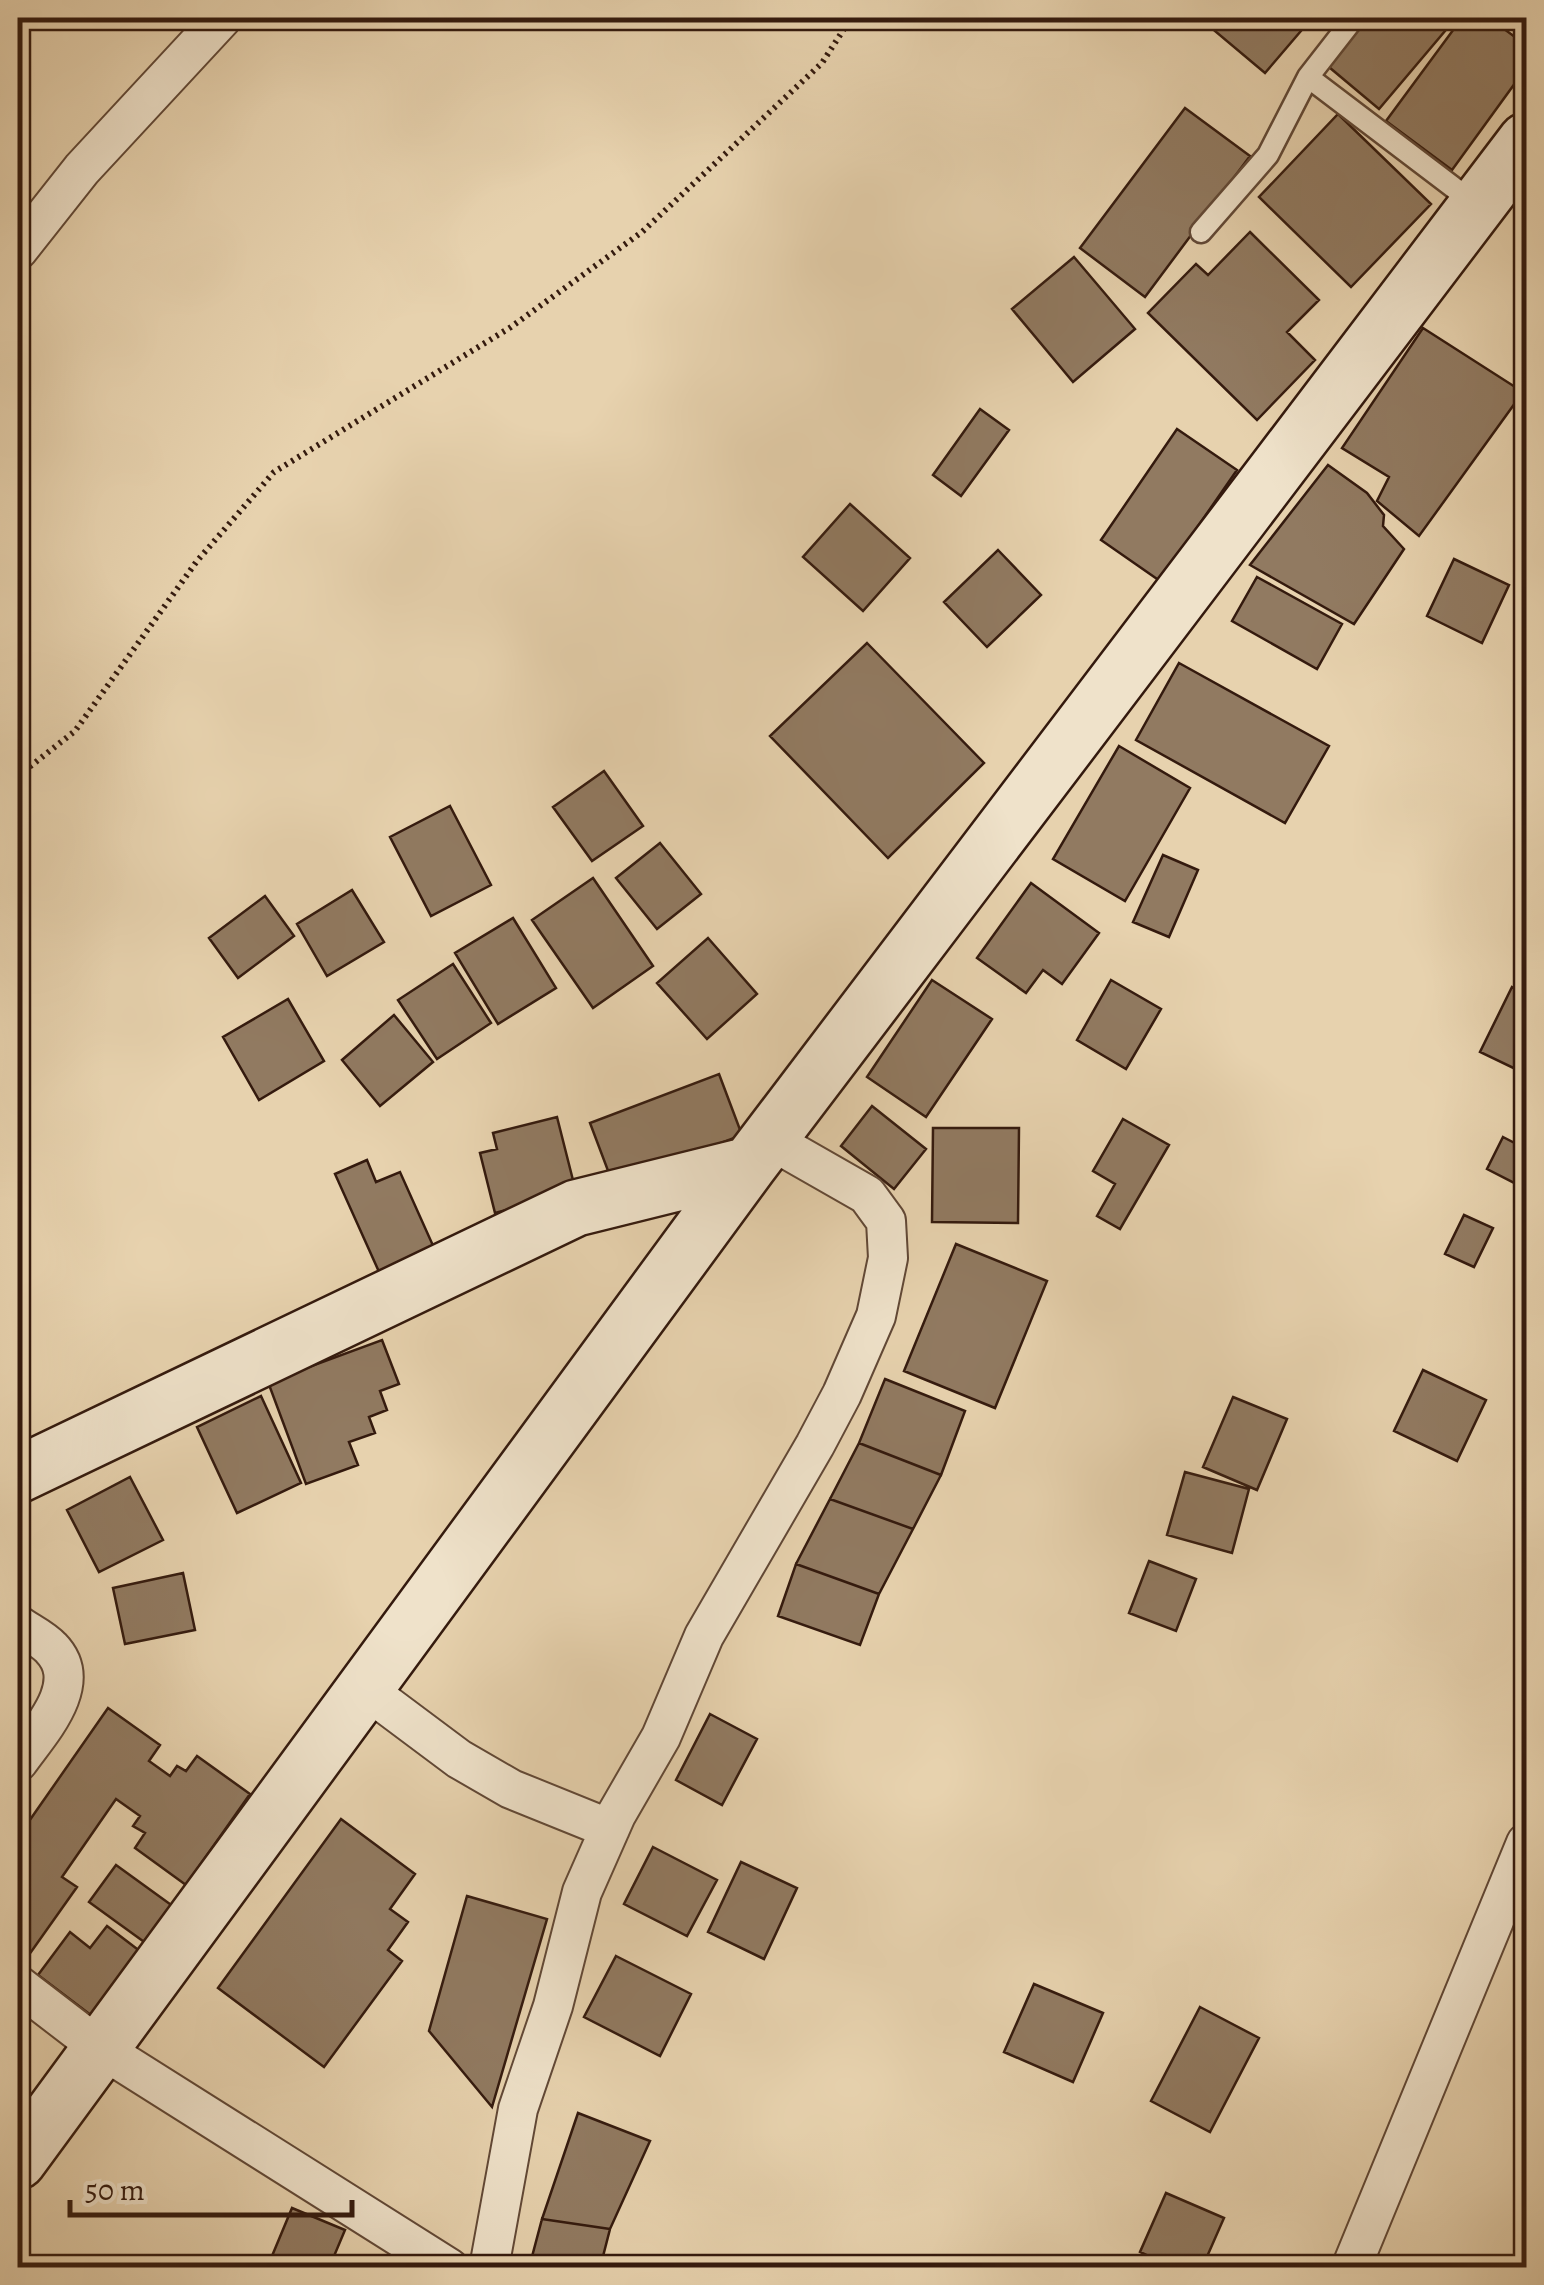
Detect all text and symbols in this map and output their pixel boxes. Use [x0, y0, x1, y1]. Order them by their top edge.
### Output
scale bar [70, 2155, 352, 2217]
text: 50 m [85, 2170, 145, 2210]

